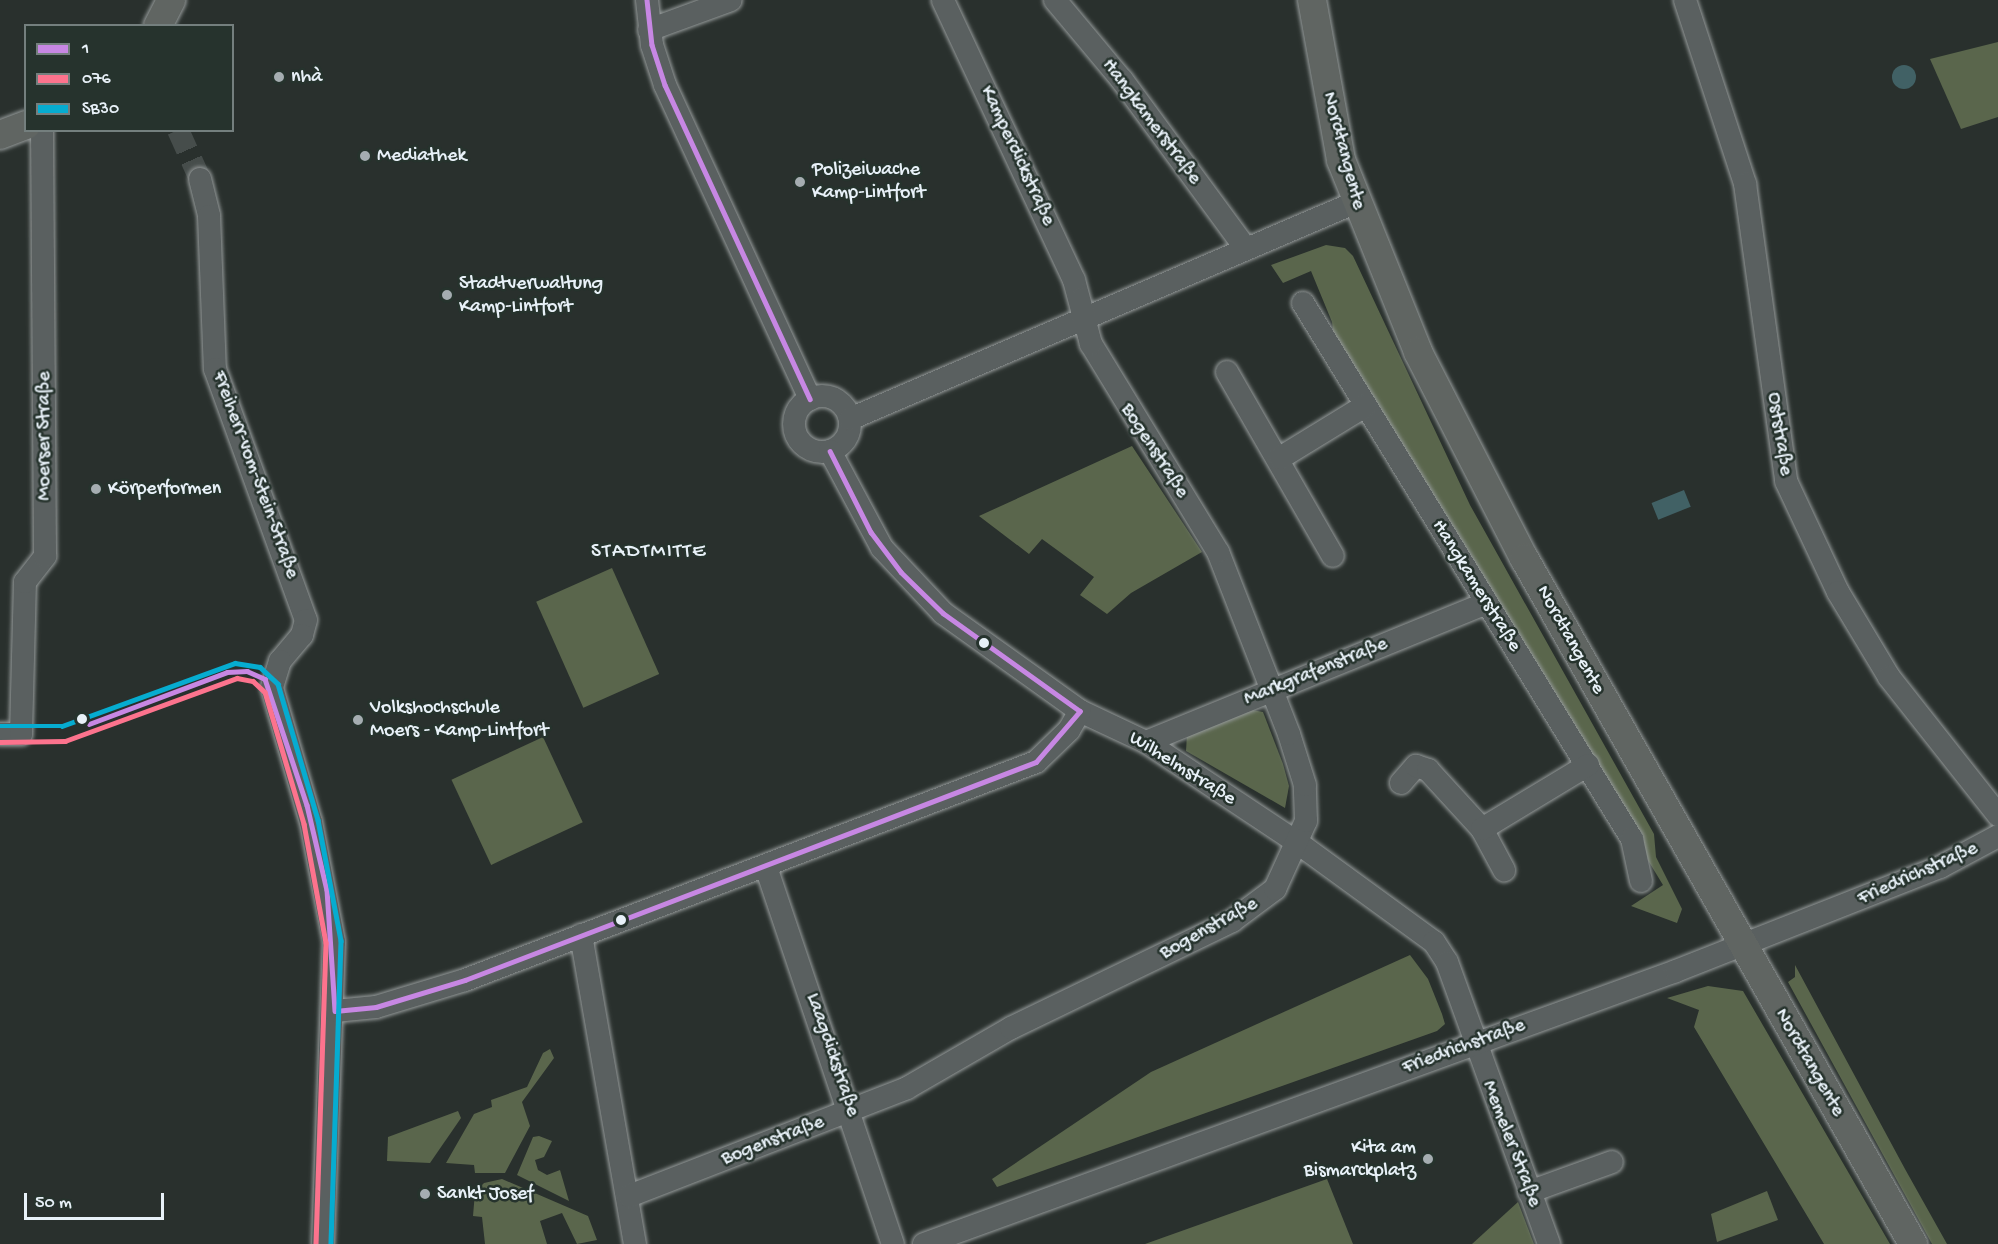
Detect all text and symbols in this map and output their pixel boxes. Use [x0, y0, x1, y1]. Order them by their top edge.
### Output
legend [24, 24, 234, 132]
text: 1 [82, 39, 89, 60]
street label: Hangkamerstraße [1096, 54, 1206, 190]
place label: nhà [291, 65, 322, 89]
text: 076 [82, 69, 111, 90]
marker: nhà [272, 70, 286, 84]
street label: Kamperdickstraße [974, 82, 1060, 230]
street label: Nordtangente [1316, 90, 1370, 212]
text: SB30 [82, 99, 119, 120]
place label: Mediathek [377, 144, 467, 168]
marker: Mediathek [358, 149, 372, 163]
place label: Polizeiwache Kamp-Lintfort [812, 158, 926, 205]
marker: Polizeiwache Kamp-Lintfort [793, 175, 807, 189]
place label: Stadtverwaltung Kamp-Lintfort [459, 272, 603, 319]
marker: Stadtverwaltung Kamp-Lintfort [440, 288, 454, 302]
street label: Freiherr-vom-Stein-Straße [206, 368, 304, 582]
street label: Moerser Straße [33, 371, 57, 501]
street label: Oststraße [1761, 391, 1797, 477]
street label: Bogenstraße [1115, 399, 1193, 503]
place label: Körperformen [108, 477, 221, 501]
marker: Körperformen [89, 482, 103, 496]
street label: Hangkamerstraße [1426, 516, 1526, 656]
district label: STADTMITTE [591, 540, 707, 566]
street label: Nordtangente [1530, 581, 1610, 699]
street label: Markgrafenstraße [1241, 632, 1391, 712]
unlabelled marker [978, 637, 990, 649]
place label: Volkshochschule Moers - Kamp-Lintfort [370, 696, 548, 743]
unlabelled marker [76, 713, 88, 725]
marker: Volkshochschule Moers - Kamp-Lintfort [351, 713, 365, 727]
street label: Wilhelmstraße [1124, 727, 1240, 811]
street label: Friedrichstraße [1854, 837, 1982, 911]
street label: Bogenstraße [1156, 892, 1262, 966]
unlabelled marker [615, 914, 627, 926]
street label: Laagdickstraße [800, 990, 864, 1120]
street label: Nordtangente [1768, 1005, 1850, 1121]
street label: Friedrichstraße [1399, 1014, 1529, 1080]
street label: Memeler Straße [1476, 1077, 1546, 1211]
street label: Bogenstraße [718, 1110, 828, 1172]
place label: Kita am Bismarckplatz [1304, 1136, 1416, 1183]
marker: Kita am Bismarckplatz [1421, 1152, 1435, 1166]
scale bar [27, 1181, 166, 1219]
place label: Sankt Josef [437, 1182, 533, 1206]
marker: Sankt Josef [418, 1187, 432, 1201]
text: 50 m [35, 1193, 72, 1214]

